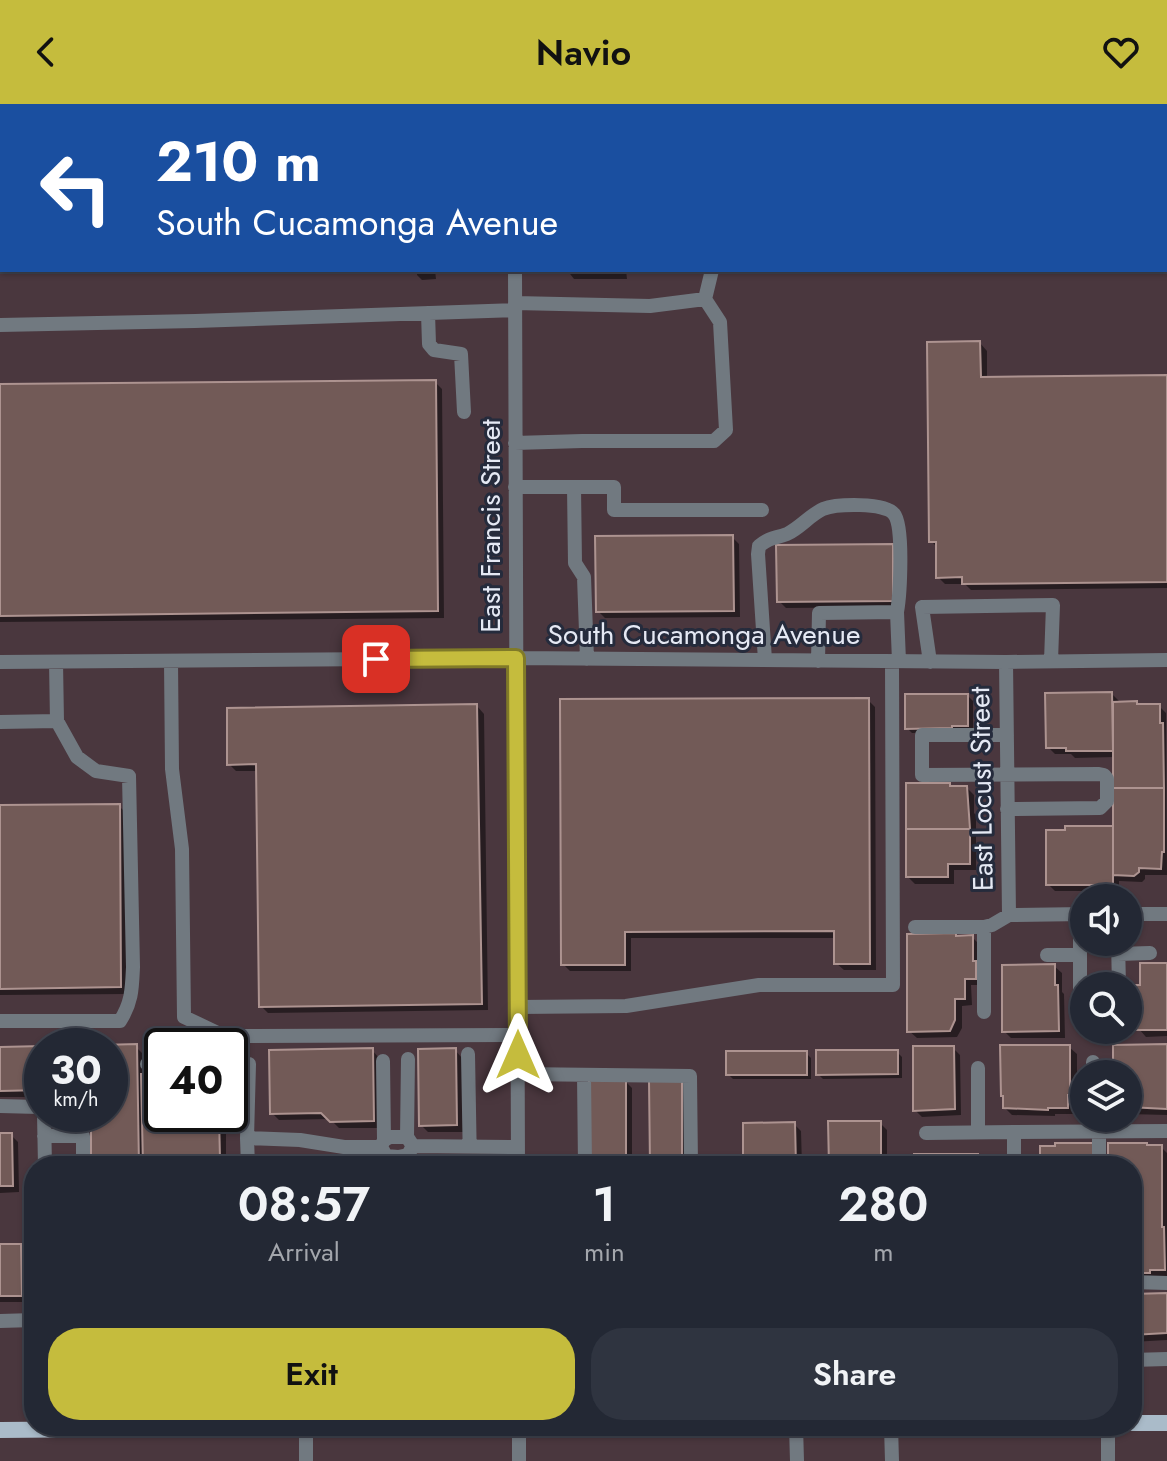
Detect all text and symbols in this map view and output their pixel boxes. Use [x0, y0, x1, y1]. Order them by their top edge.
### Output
text: Navio [536, 26, 631, 78]
icon: back [24, 30, 68, 74]
icon: heart [1099, 30, 1143, 74]
text: 210 m [156, 121, 321, 202]
icon: left [24, 136, 128, 240]
text: South Cucamonga Avenue [156, 196, 558, 248]
street label: East Francis Street [470, 419, 511, 633]
street label: South Cucamonga Avenue [548, 614, 860, 655]
pin [342, 625, 410, 693]
icon: arrive [354, 637, 398, 681]
street label: East Locust Street [959, 686, 1004, 892]
map controls [1070, 884, 1142, 1132]
button: sound [1070, 884, 1142, 956]
button: search [1070, 972, 1142, 1044]
position arrow [476, 1013, 560, 1097]
speed limit sign: 40 [144, 1028, 248, 1132]
text: 30 [50, 1041, 102, 1099]
button: layers [1070, 1060, 1142, 1132]
text: km/h [53, 1085, 99, 1114]
text: 08:57 [238, 1170, 370, 1239]
text: 1 [592, 1170, 616, 1239]
text: 280 [838, 1170, 928, 1239]
text: Arrival [268, 1233, 340, 1271]
text: min [584, 1233, 625, 1271]
text: m [873, 1233, 893, 1271]
button: Exit [48, 1328, 575, 1420]
button: Share [591, 1328, 1118, 1420]

